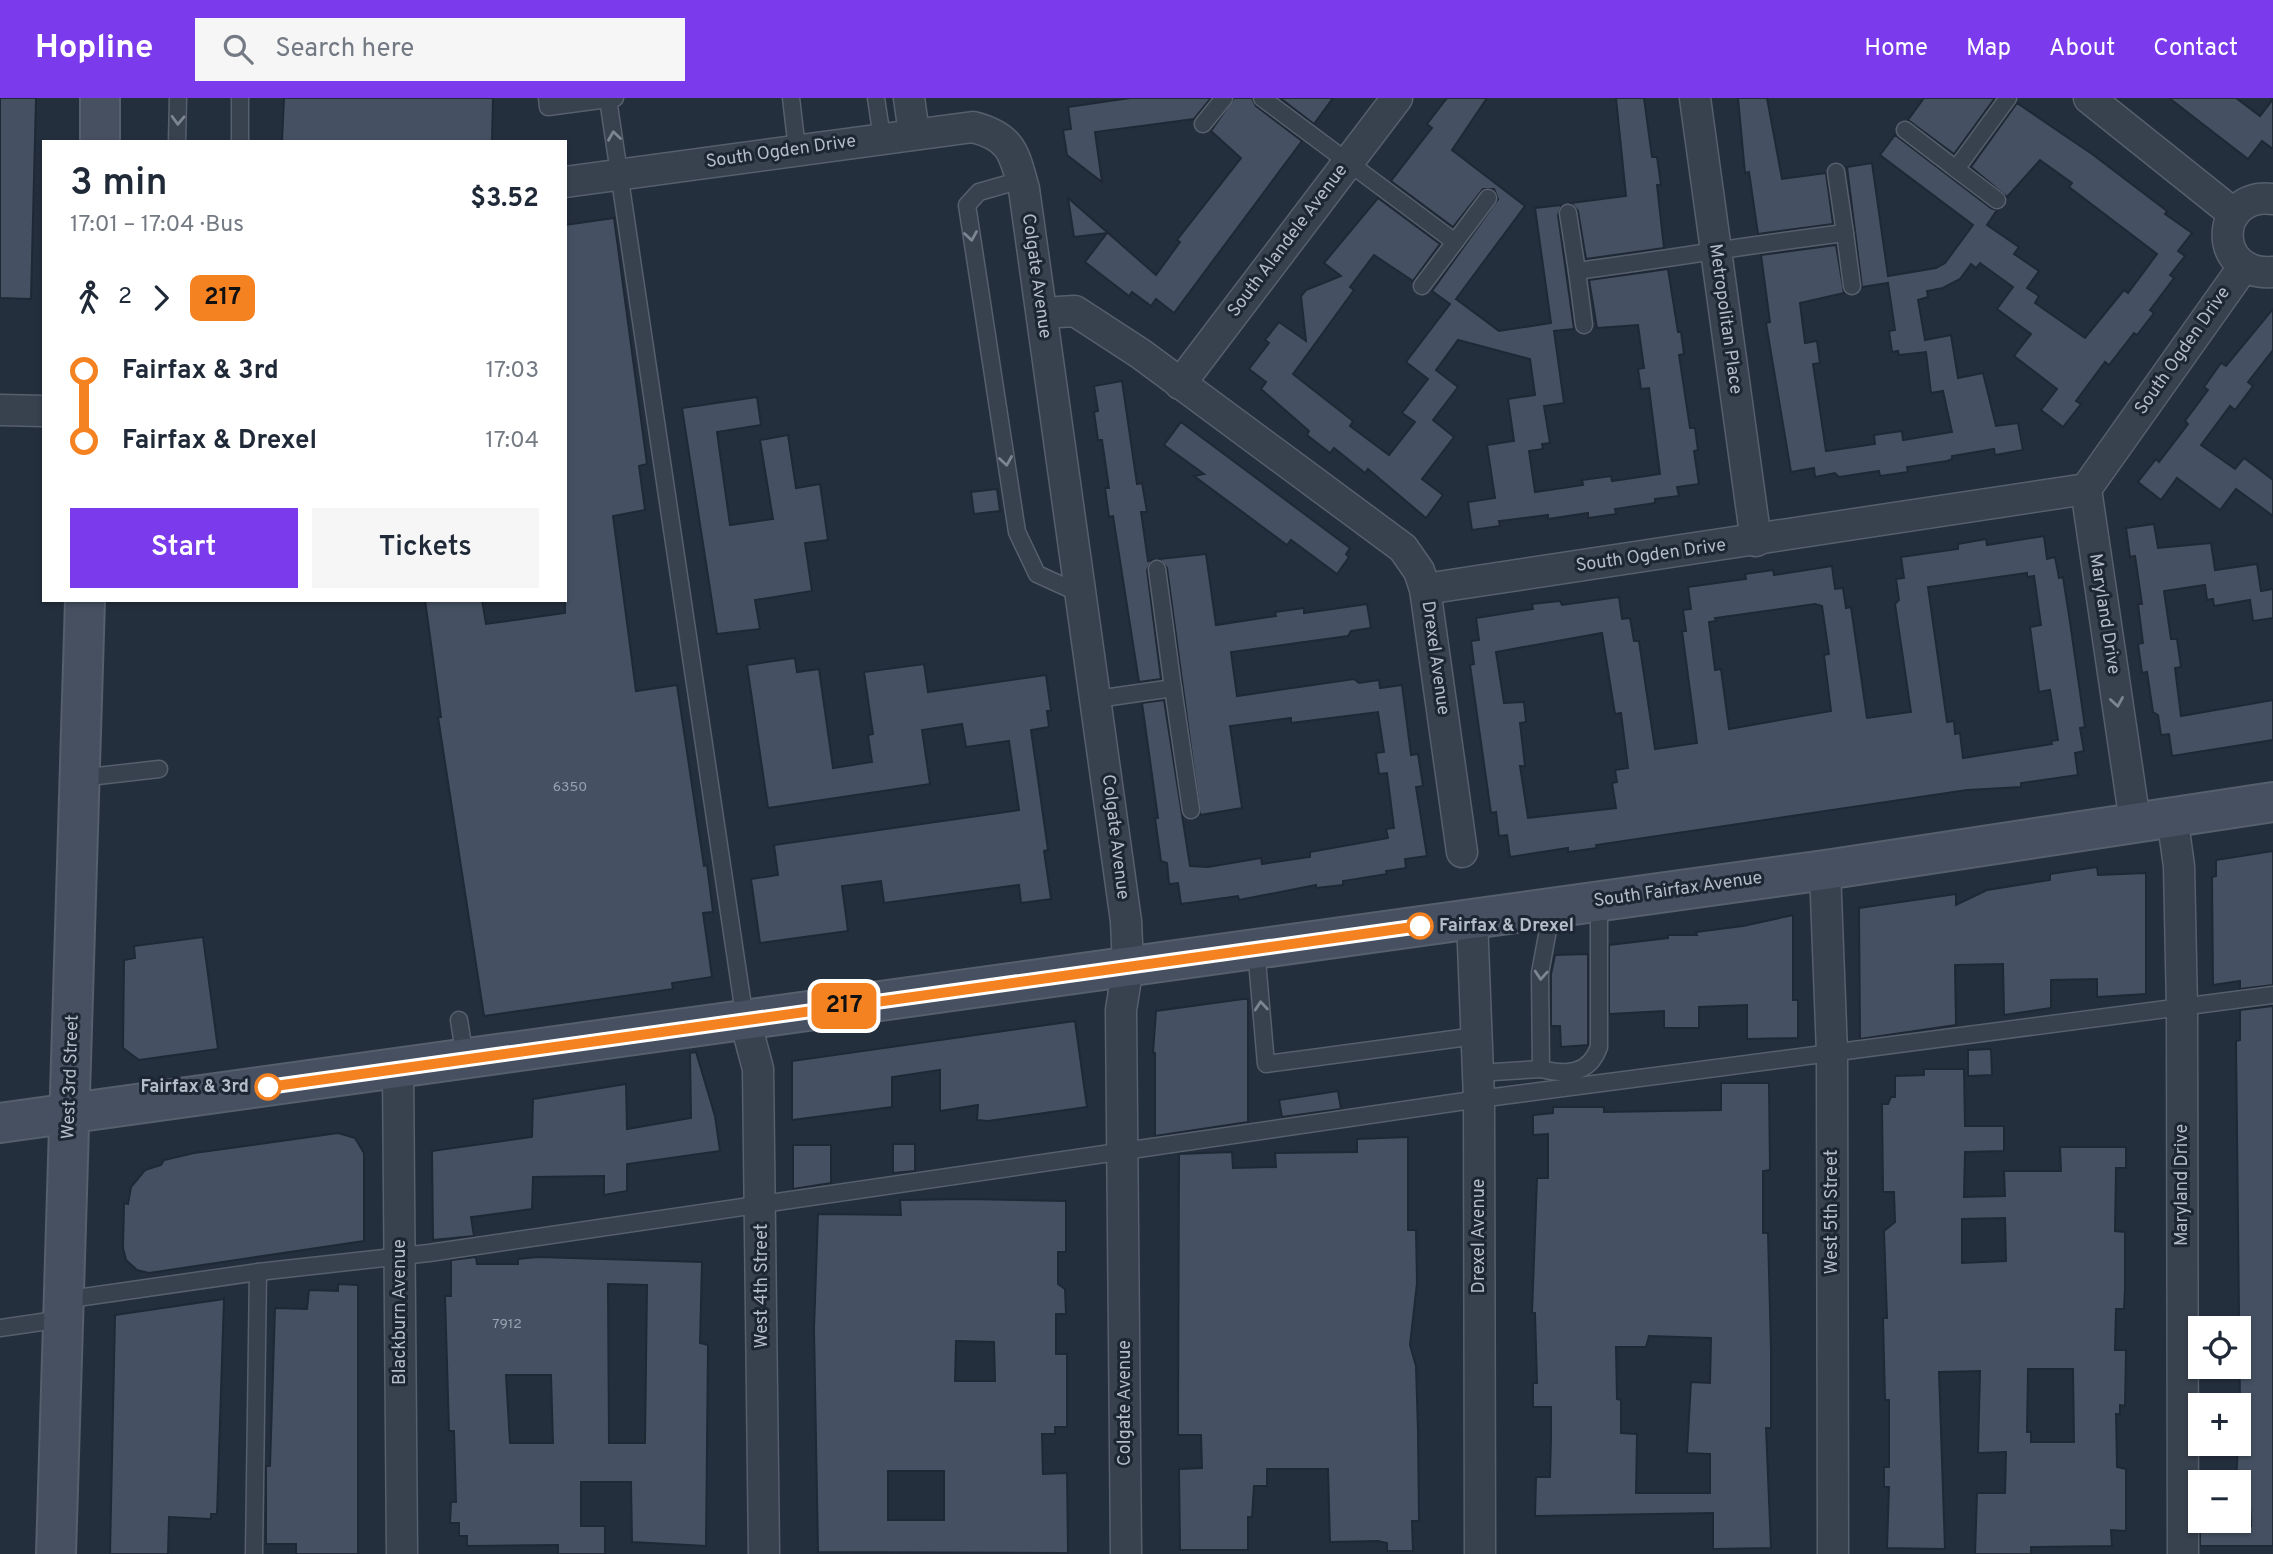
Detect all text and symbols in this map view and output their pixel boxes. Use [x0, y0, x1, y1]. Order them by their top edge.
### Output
search box [195, 18, 685, 81]
text: Hopline [35, 28, 153, 70]
icon: search [219, 30, 257, 68]
text: Search here [275, 33, 414, 66]
text: Home [1864, 34, 1928, 64]
text: Map [1966, 34, 2011, 64]
text: About [2049, 34, 2115, 64]
text: Contact [2153, 34, 2238, 64]
one-way arrow [170, 115, 185, 126]
street label: South Ogden Drive [704, 130, 858, 174]
one-way arrow [607, 131, 622, 142]
text: 3 min [70, 160, 168, 209]
street label: South Alandele Avenue [1223, 160, 1353, 322]
text: $3.52 [470, 183, 539, 216]
text: 17:01 – 17:04 · Bus [70, 211, 244, 240]
street label: Colgate Avenue [1016, 212, 1056, 340]
one-way arrow [964, 230, 979, 242]
street label: Metropolitan Place [1703, 242, 1747, 396]
icon: walk [70, 279, 108, 317]
icon: forward [142, 279, 180, 317]
street label: South Ogden Drive [2130, 282, 2236, 420]
text: 2 [118, 283, 132, 312]
text: 217 [204, 283, 241, 313]
text: Fairfax & 3rd [122, 355, 279, 388]
text: 17:03 [486, 357, 539, 386]
text: Fairfax & Drexel [122, 425, 317, 458]
text: 17:04 [485, 427, 539, 456]
one-way arrow [998, 455, 1013, 466]
button: Start [70, 508, 298, 588]
button: Tickets [312, 508, 539, 588]
street label: South Ogden Drive [1574, 534, 1728, 578]
street label: Maryland Drive [2083, 552, 2125, 676]
street label: Drexel Avenue [1416, 600, 1454, 716]
one-way arrow [2110, 696, 2125, 708]
street label: Colgate Avenue [1096, 773, 1134, 901]
house number: 6350 [553, 779, 587, 796]
street label: South Fairfax Avenue [1592, 867, 1764, 913]
marker: Fairfax & Drexel [1407, 913, 1433, 939]
place label: Fairfax & Drexel [1439, 915, 1574, 938]
one-way arrow [1534, 970, 1549, 981]
line badge: 217 [804, 983, 884, 1029]
text: 217 [825, 991, 863, 1021]
one-way arrow [1254, 1000, 1269, 1011]
street label: West 3rd Street [57, 1014, 85, 1140]
marker: Fairfax & 3rd [255, 1074, 281, 1100]
place label: Fairfax & 3rd [140, 1076, 249, 1099]
street label: Maryland Drive [2171, 1124, 2194, 1246]
street label: West 5th Street [1821, 1149, 1844, 1275]
street label: Drexel Avenue [1468, 1179, 1491, 1293]
street label: West 4th Street [751, 1223, 774, 1349]
street label: Blackburn Avenue [389, 1239, 412, 1385]
house number: 7912 [492, 1316, 522, 1333]
map controls [2188, 1316, 2251, 1533]
button: locate [2188, 1316, 2251, 1379]
street label: Colgate Avenue [1114, 1340, 1137, 1466]
button: + [2188, 1393, 2251, 1456]
button: − [2188, 1470, 2251, 1533]

